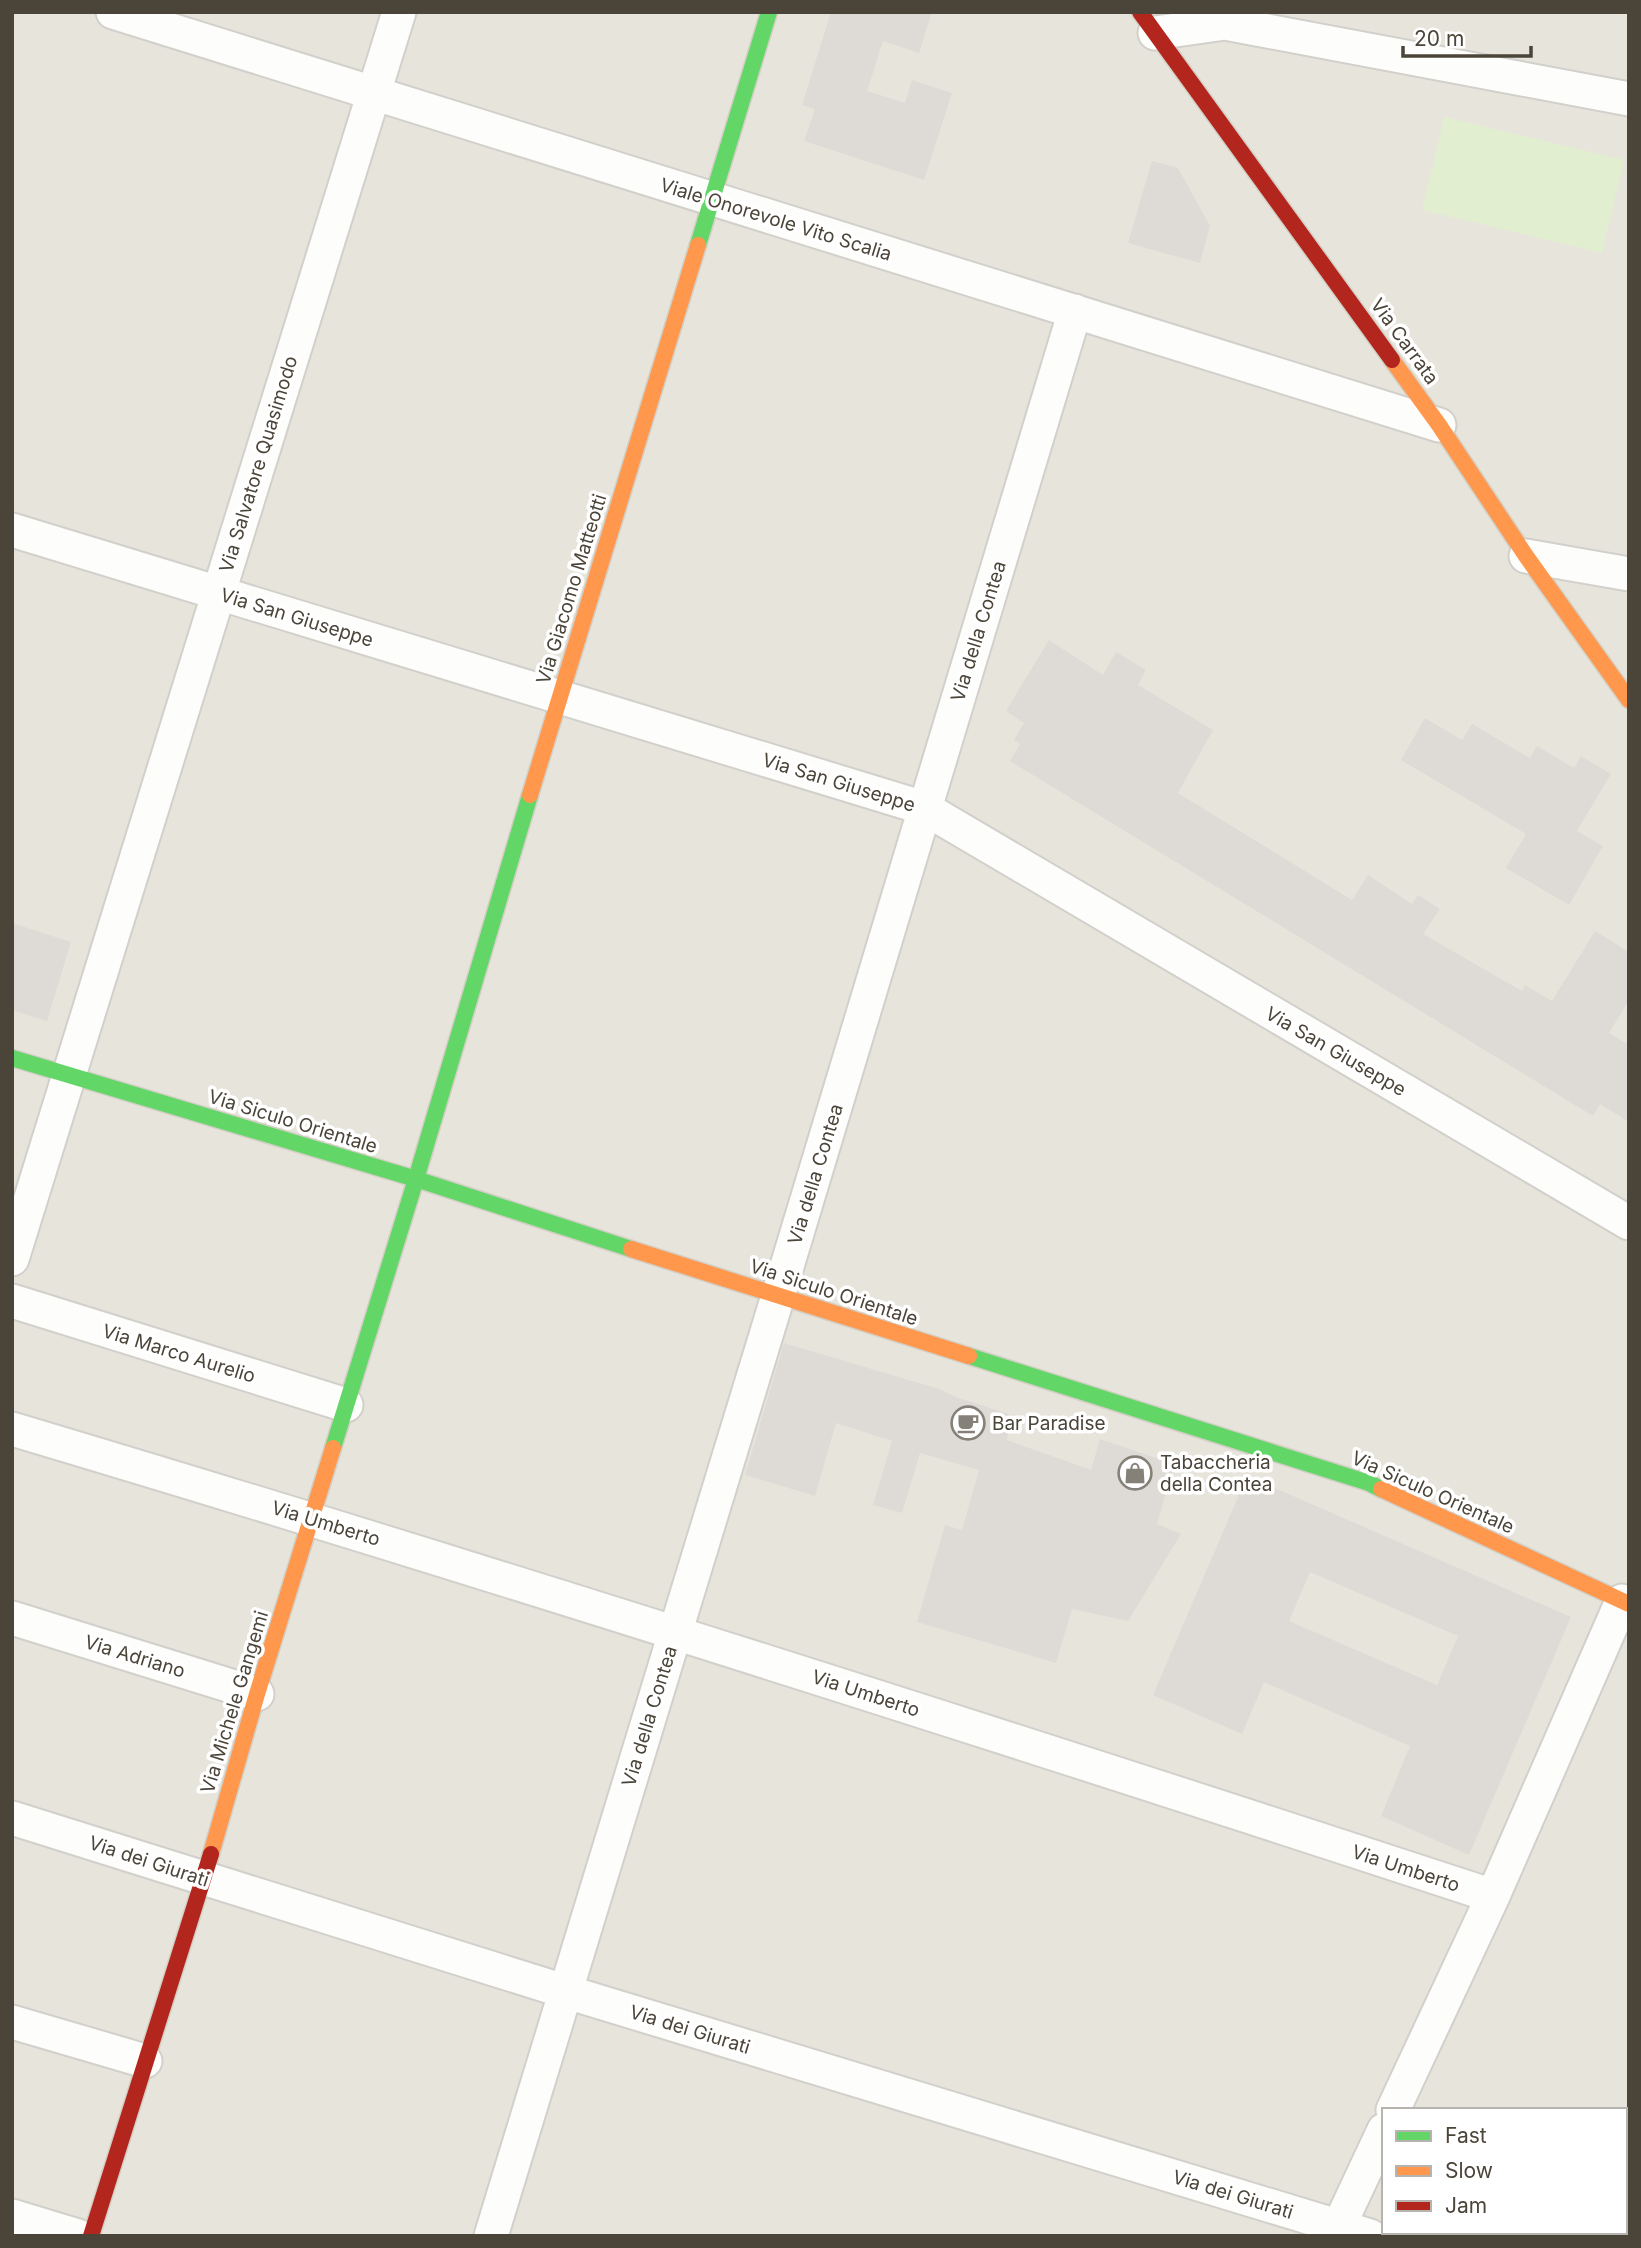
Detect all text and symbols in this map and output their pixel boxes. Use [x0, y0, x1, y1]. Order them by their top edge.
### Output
scale bar [1403, 14, 1531, 58]
text: 20 m [1414, 26, 1464, 51]
street label: Viale Onorevole Vito Scalia [657, 173, 894, 266]
street label: Via Carrata [1366, 294, 1443, 389]
street label: Via Salvatore Quasimodo [215, 353, 302, 575]
street label: Via Giacomo Matteotti [532, 491, 611, 687]
street label: Via della Contea [946, 558, 1011, 704]
street label: Via San Giuseppe [218, 583, 376, 652]
street label: Via San Giuseppe [760, 748, 918, 817]
street label: Via San Giuseppe [1261, 1002, 1410, 1101]
street label: Via Siculo Orientale [206, 1085, 380, 1158]
street label: Via della Contea [783, 1101, 848, 1247]
street label: Via Siculo Orientale [747, 1254, 921, 1331]
street label: Via Marco Aurelio [100, 1319, 258, 1388]
cafe icon: Bar Paradise [949, 1404, 987, 1442]
place label: Bar Paradise [992, 1412, 1106, 1435]
street label: Via Siculo Orientale [1348, 1446, 1518, 1539]
place label: Tabaccheria della Contea [1160, 1451, 1272, 1496]
shop icon: Tabaccheria della Contea [1116, 1454, 1154, 1492]
street label: Via Umberto [269, 1496, 383, 1551]
street label: Via Michele Gangemi [196, 1608, 273, 1796]
street label: Via Adriano [82, 1630, 188, 1683]
street label: Via della Contea [617, 1643, 682, 1789]
street label: Via Umberto [809, 1665, 923, 1722]
street label: Via dei Giurati [86, 1831, 212, 1892]
street label: Via Umberto [1349, 1840, 1463, 1897]
street label: Via dei Giurati [627, 2000, 753, 2059]
legend [1382, 2108, 1627, 2234]
text: Fast [1445, 2123, 1487, 2148]
text: Slow [1445, 2158, 1493, 2183]
street label: Via dei Giurati [1170, 2165, 1296, 2224]
text: Jam [1445, 2193, 1487, 2218]

